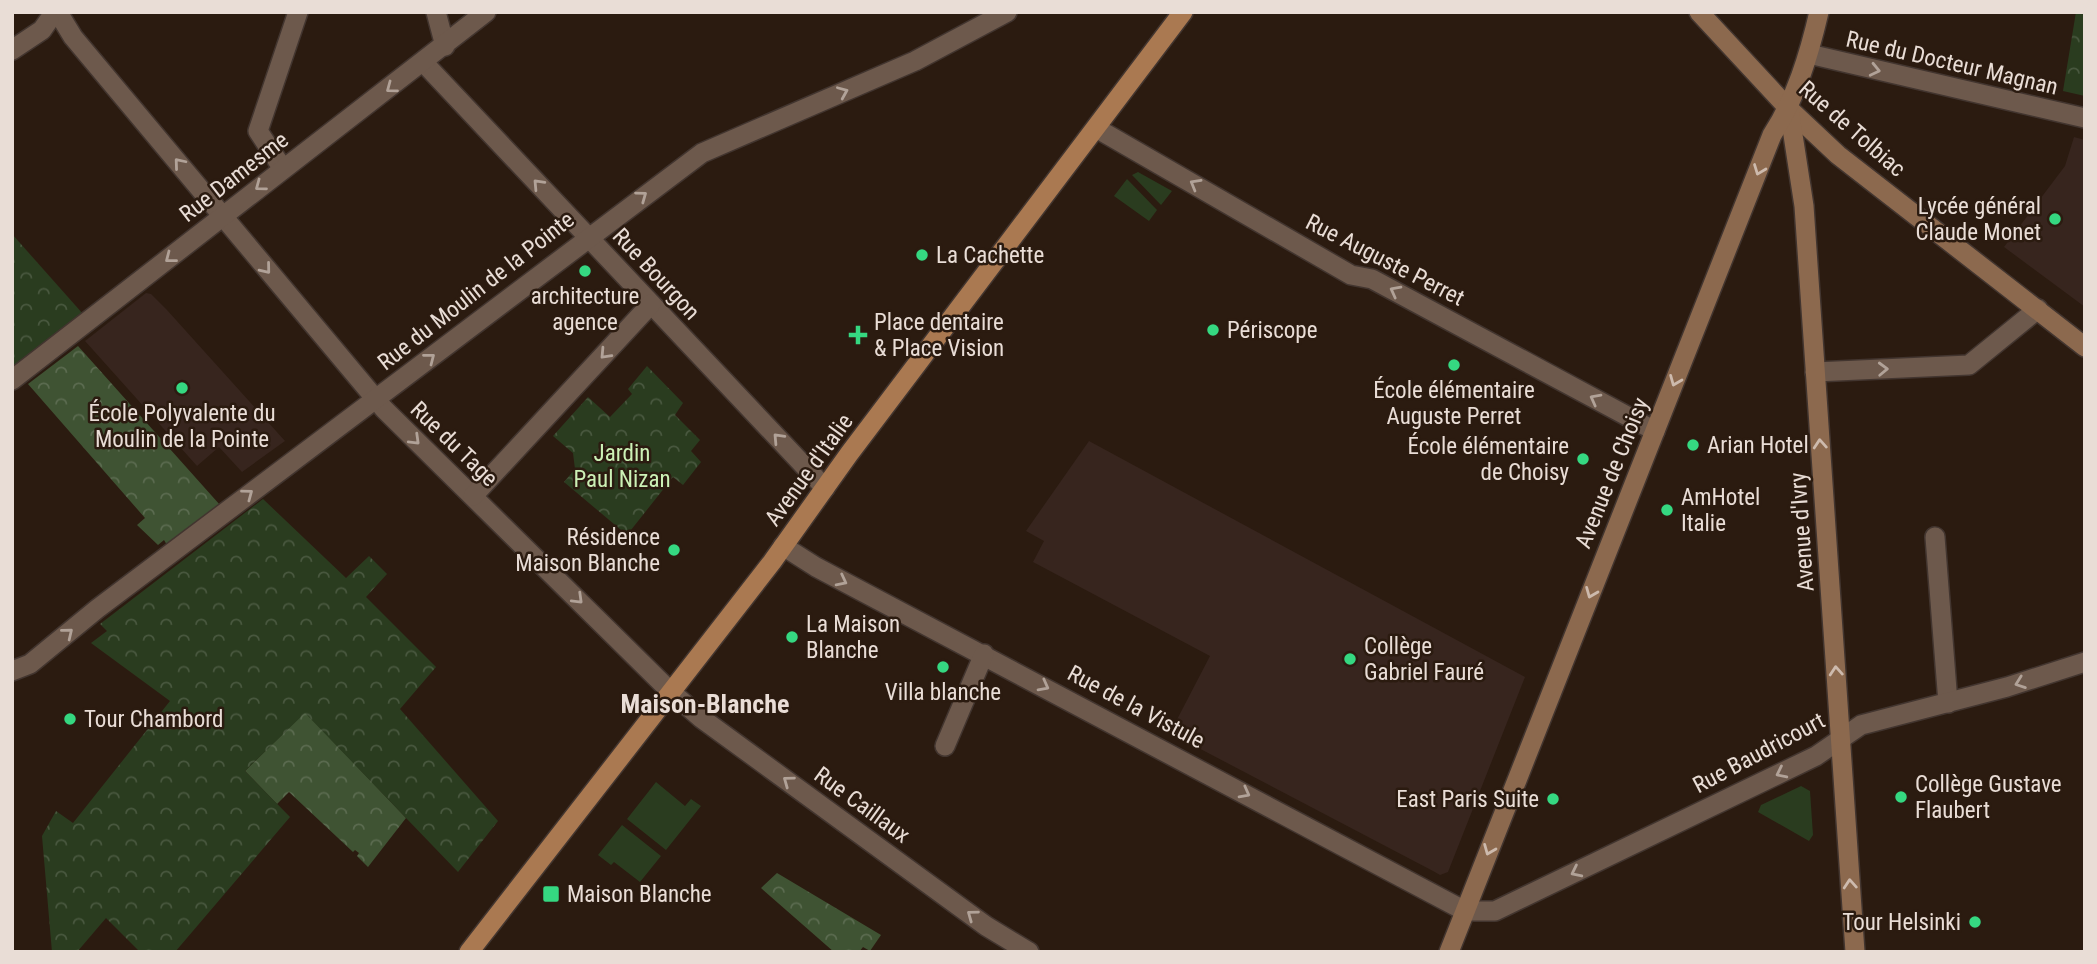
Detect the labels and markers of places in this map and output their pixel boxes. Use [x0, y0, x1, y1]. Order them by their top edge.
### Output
place label: Lycée général Claude Monet [1915, 193, 2041, 246]
marker: Lycée général Claude Monet [2047, 211, 2063, 227]
place label: La Cachette [936, 242, 1044, 269]
marker: La Cachette [914, 247, 930, 263]
marker: architecture agence [577, 263, 593, 279]
place label: architecture agence [531, 283, 639, 336]
place label: Place dentaire & Place Vision [874, 309, 1004, 362]
place label: Périscope [1227, 317, 1317, 344]
marker: Périscope [1205, 322, 1221, 338]
marker: Place dentaire & Place Vision [848, 325, 868, 345]
marker: École élémentaire Auguste Perret [1446, 357, 1462, 373]
place label: École élémentaire Auguste Perret [1373, 376, 1535, 430]
marker: École Polyvalente du Moulin de la Pointe [174, 380, 190, 396]
place label: École Polyvalente du Moulin de la Pointe [88, 399, 276, 453]
place label: École élémentaire de Choisy [1408, 432, 1569, 486]
place label: Arian Hotel [1707, 432, 1809, 459]
marker: Arian Hotel [1685, 437, 1701, 453]
marker: École élémentaire de Choisy [1575, 451, 1591, 467]
place label: AmHotel Italie [1681, 484, 1760, 537]
marker: AmHotel Italie [1659, 502, 1675, 518]
place label: Résidence Maison Blanche [515, 524, 660, 577]
marker: Résidence Maison Blanche [666, 542, 682, 558]
place label: La Maison Blanche [806, 611, 900, 664]
marker: La Maison Blanche [784, 629, 800, 645]
place label: Collège Gabriel Fauré [1364, 633, 1484, 686]
marker: Collège Gabriel Fauré [1342, 651, 1358, 667]
marker: Villa blanche [935, 659, 951, 675]
place label: Villa blanche [885, 679, 1001, 706]
place label: Tour Chambord [84, 706, 223, 733]
marker: Tour Chambord [62, 711, 78, 727]
place label: Collège Gustave Flaubert [1915, 771, 2062, 824]
place label: East Paris Suite [1396, 786, 1539, 813]
marker: Collège Gustave Flaubert [1893, 789, 1909, 805]
marker: East Paris Suite [1545, 791, 1561, 807]
place label: Maison Blanche [567, 881, 712, 908]
marker: Maison Blanche [541, 884, 561, 904]
place label: Tour Helsinki [1842, 909, 1961, 936]
marker: Tour Helsinki [1967, 914, 1983, 930]

